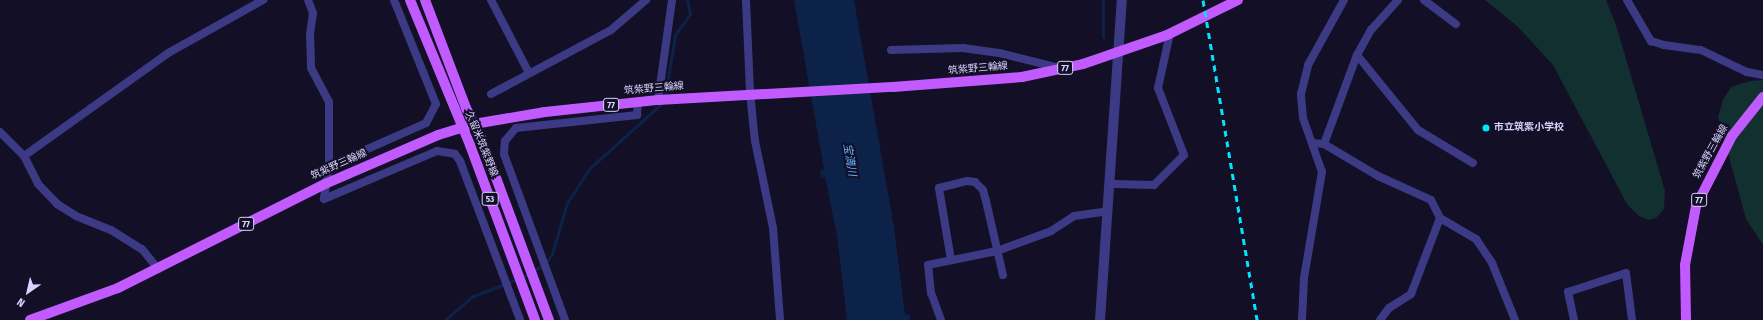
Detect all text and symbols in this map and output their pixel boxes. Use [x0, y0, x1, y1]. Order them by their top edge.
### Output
street label: 筑紫野三輪線 [948, 60, 1008, 78]
road number: 77 [1057, 61, 1073, 75]
street label: 筑紫野三輪線 [624, 80, 684, 98]
road number: 77 [603, 98, 619, 112]
street label: 久留米筑紫野線 [462, 109, 500, 179]
place label: 市立筑紫小学校 [1494, 122, 1564, 134]
marker: 市立筑紫小学校 [1481, 123, 1491, 133]
street label: 筑紫野三輪線 [1691, 123, 1731, 181]
water label: 宝満川 [840, 143, 858, 177]
street label: 筑紫野三輪線 [309, 147, 369, 183]
road number: 53 [481, 192, 499, 206]
road number: 77 [1691, 193, 1707, 207]
road number: 77 [238, 217, 254, 231]
north arrow [8, 272, 48, 312]
text: N [15, 295, 27, 310]

